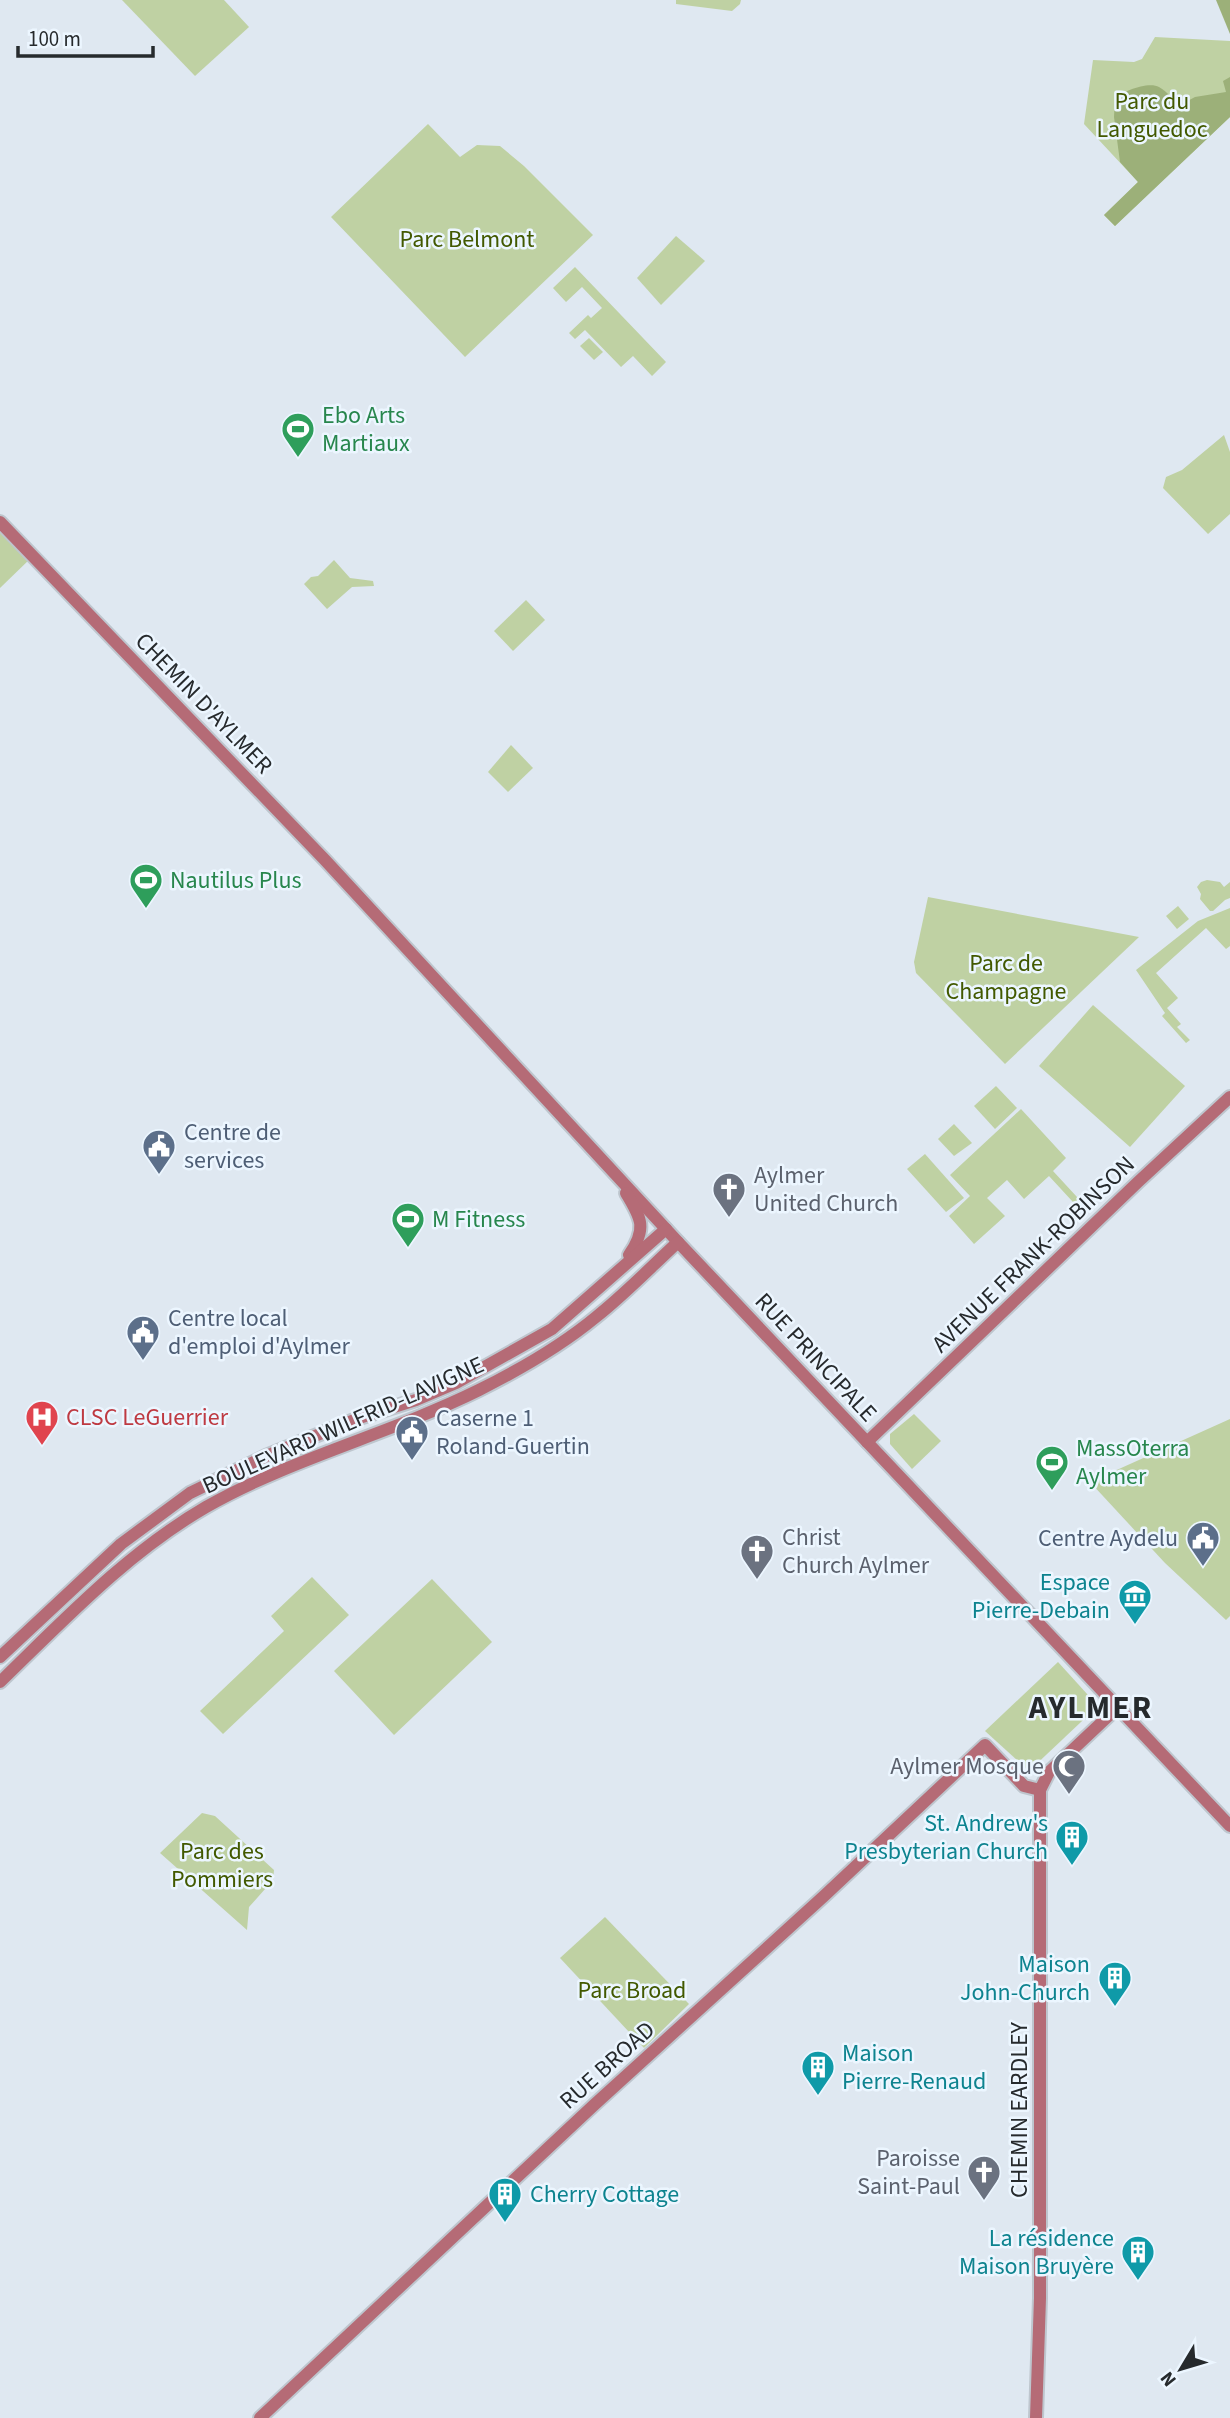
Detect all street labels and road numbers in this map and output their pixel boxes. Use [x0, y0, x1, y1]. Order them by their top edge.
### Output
street label: CHEMIN D'AYLMER [127, 625, 281, 782]
street label: AVENUE FRANK-ROBINSON [924, 1148, 1143, 1361]
street label: RUE PRINCIPALE [746, 1285, 885, 1430]
street label: BOULEVARD WILFRID-LAVIGNE [197, 1347, 490, 1503]
street label: RUE BROAD [552, 2013, 663, 2118]
street label: CHEMIN EARDLEY [1002, 2021, 1037, 2198]

